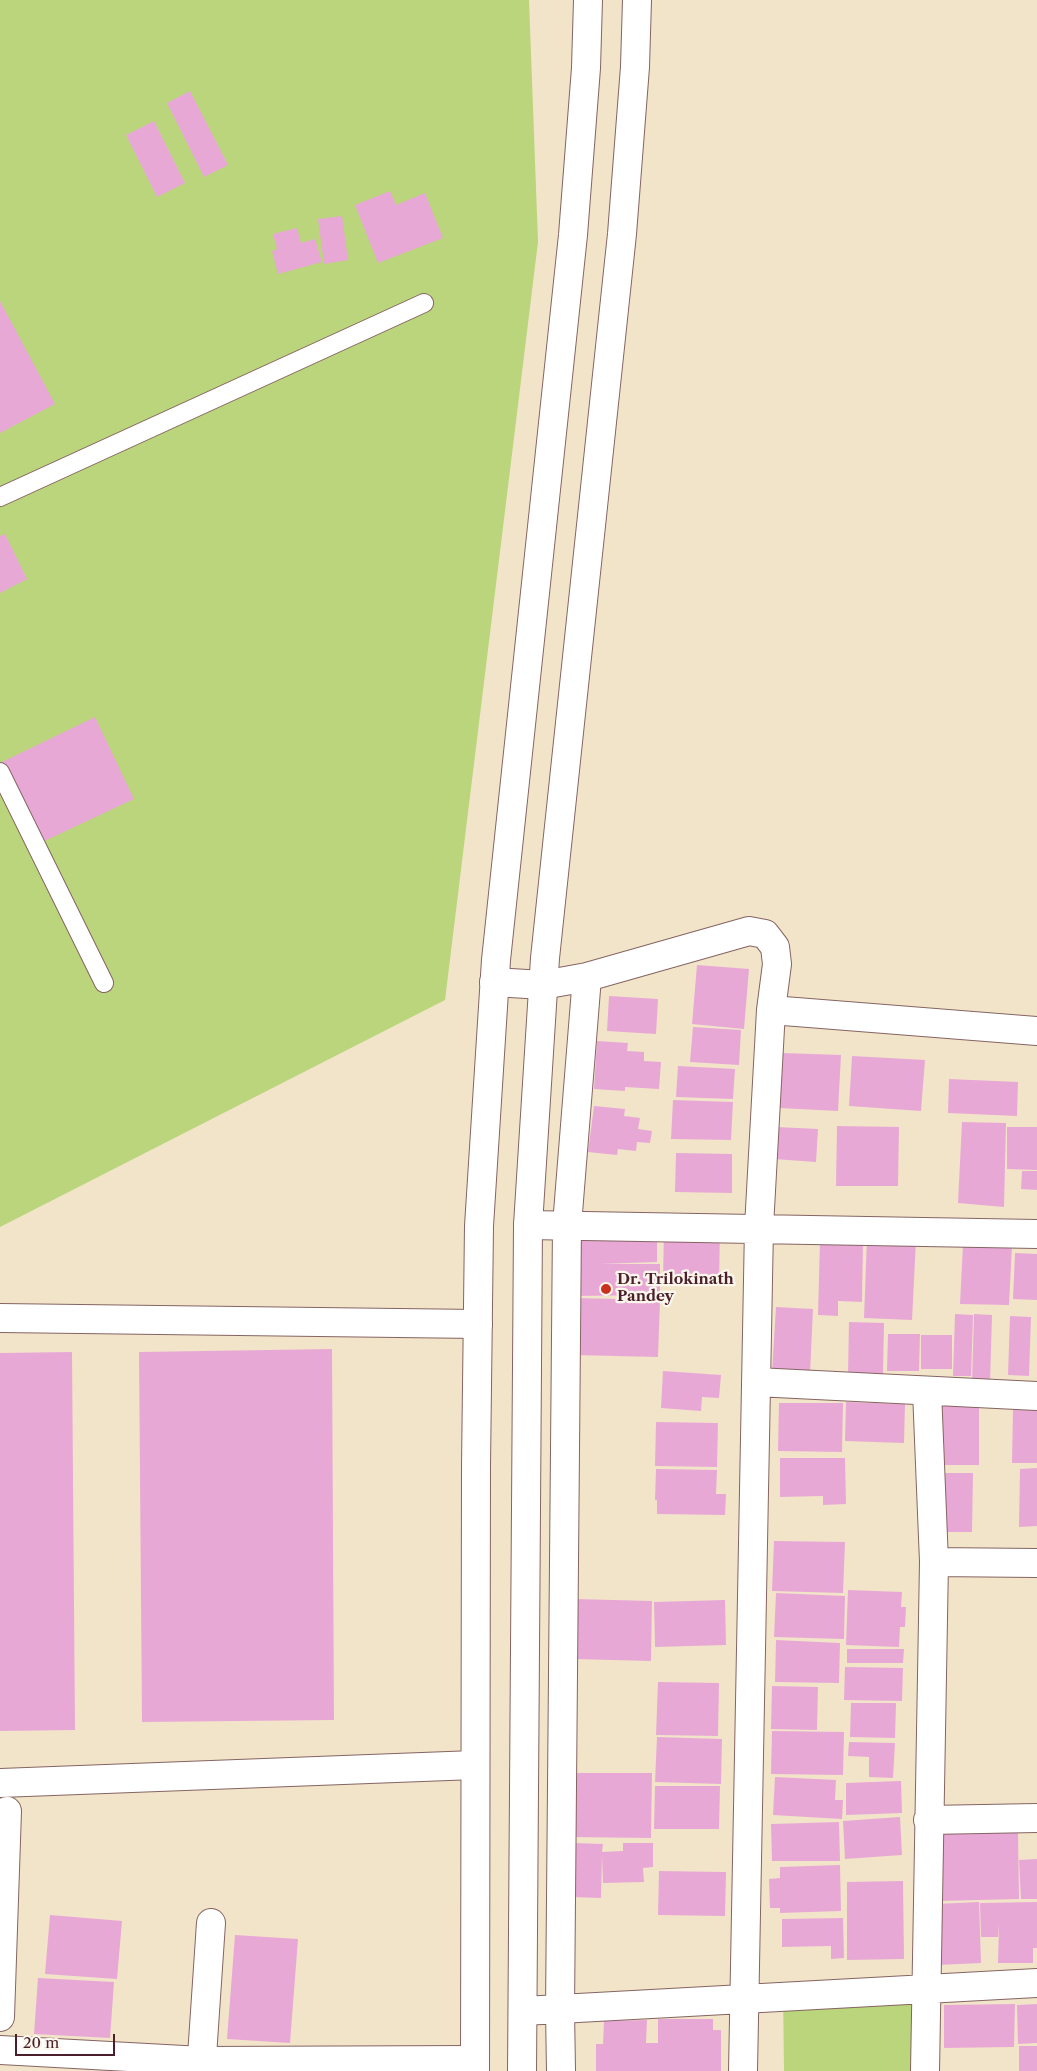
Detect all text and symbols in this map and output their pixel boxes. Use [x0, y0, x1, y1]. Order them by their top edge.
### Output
place label: Dr. Trilokinath Pandey [617, 1271, 734, 1306]
marker: Dr. Trilokinath Pandey [599, 1282, 613, 1296]
scale bar [18, 2024, 118, 2056]
text: 20 m [23, 2033, 59, 2052]

